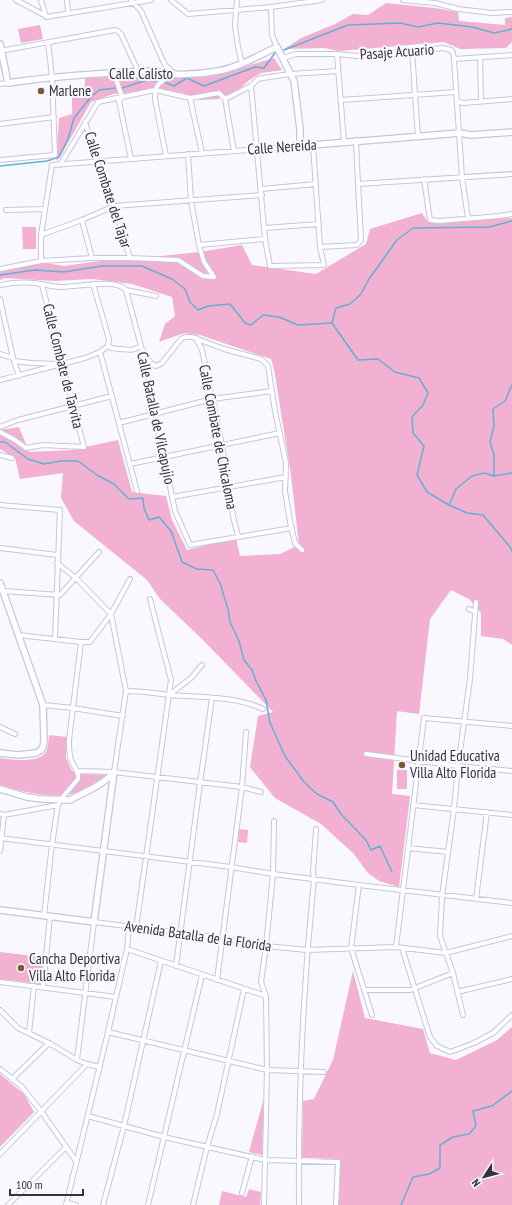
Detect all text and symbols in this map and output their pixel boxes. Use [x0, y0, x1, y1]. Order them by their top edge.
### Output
street label: Pasaje Acuario [359, 39, 435, 64]
street label: Calle Calisto [109, 64, 173, 83]
place label: Marlene [49, 81, 91, 100]
marker: Marlene [36, 86, 46, 96]
street label: Calle Combate del Tajar [81, 129, 137, 251]
street label: Calle Nereida [247, 135, 317, 158]
street label: Calle Combate de Tarvita [39, 302, 88, 430]
street label: Calle Batalla de Vilcapujio [133, 350, 180, 486]
street label: Calle Combate de Chicaloma [195, 363, 242, 511]
place label: Unidad Educativa Villa Alto Florida [409, 746, 500, 782]
marker: Unidad Educativa Villa Alto Florida [397, 760, 407, 770]
street label: Avenida Batalla de la Florida [123, 916, 273, 955]
place label: Cancha Deportiva Villa Alto Florida [28, 949, 120, 985]
marker: Cancha Deportiva Villa Alto Florida [16, 963, 26, 973]
north arrow [464, 1157, 504, 1197]
scale bar [10, 1171, 83, 1197]
text: N [468, 1176, 483, 1189]
text: 100 m [16, 1177, 43, 1192]

